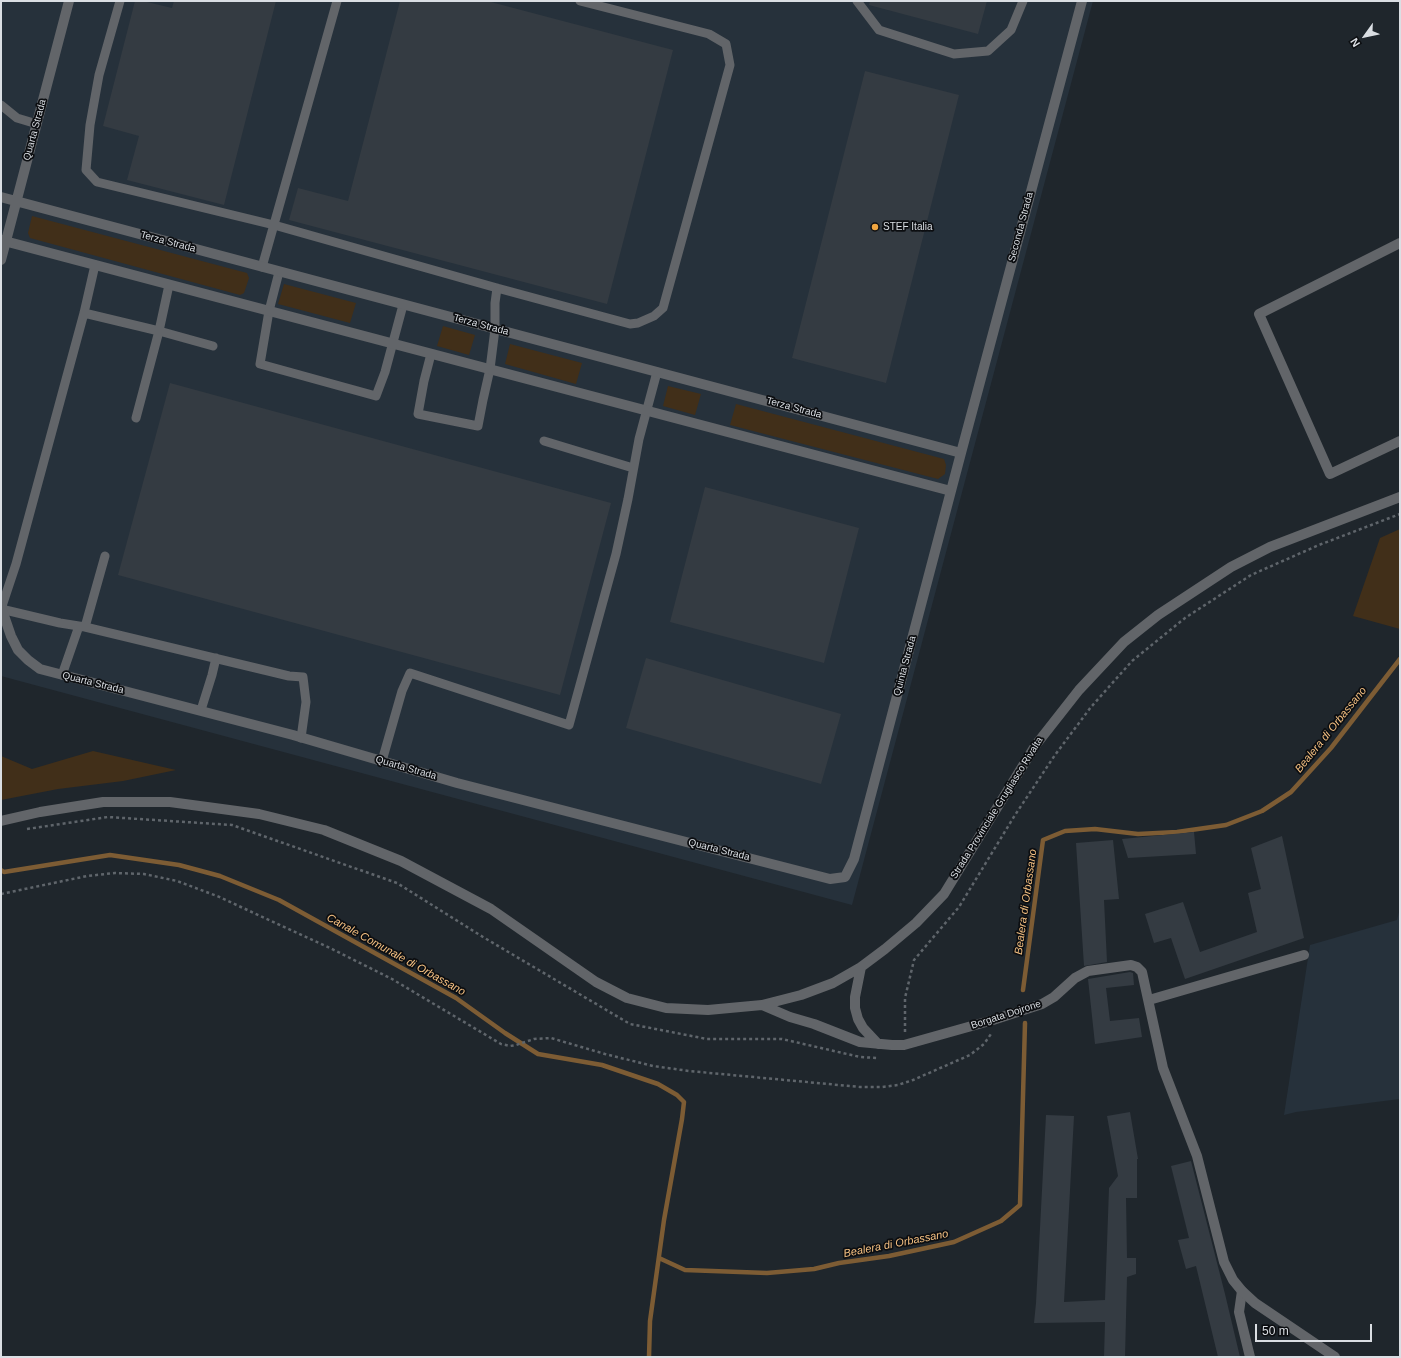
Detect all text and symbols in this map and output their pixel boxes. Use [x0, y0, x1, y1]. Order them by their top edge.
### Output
north arrow [1345, 16, 1385, 56]
text: N [1348, 36, 1362, 49]
street label: Quarta Strada [21, 98, 49, 162]
street label: Seconda Strada [1006, 191, 1036, 263]
place label: STEF Italia [883, 221, 932, 233]
marker: STEF Italia [870, 222, 880, 232]
street label: Terza Strada [139, 229, 197, 255]
street label: Terza Strada [452, 312, 510, 338]
street label: Terza Strada [765, 395, 823, 421]
street label: Quinta Strada [891, 635, 919, 697]
street label: Quarta Strada [61, 670, 125, 696]
water label: Bealera di Orbassano [1292, 685, 1370, 775]
street label: Strada Provinciale Grugliasco Rivalta [948, 735, 1046, 881]
street label: Quarta Strada [374, 754, 438, 782]
street label: Quarta Strada [687, 837, 751, 863]
water label: Bealera di Orbassano [1012, 848, 1040, 956]
water label: Canale Comunale di Orbassano [324, 911, 468, 999]
street label: Borgata Dojrone [970, 998, 1042, 1032]
water label: Bealera di Orbassano [843, 1227, 949, 1261]
scale bar [1257, 1316, 1374, 1342]
text: 50 m [1262, 1324, 1289, 1338]

